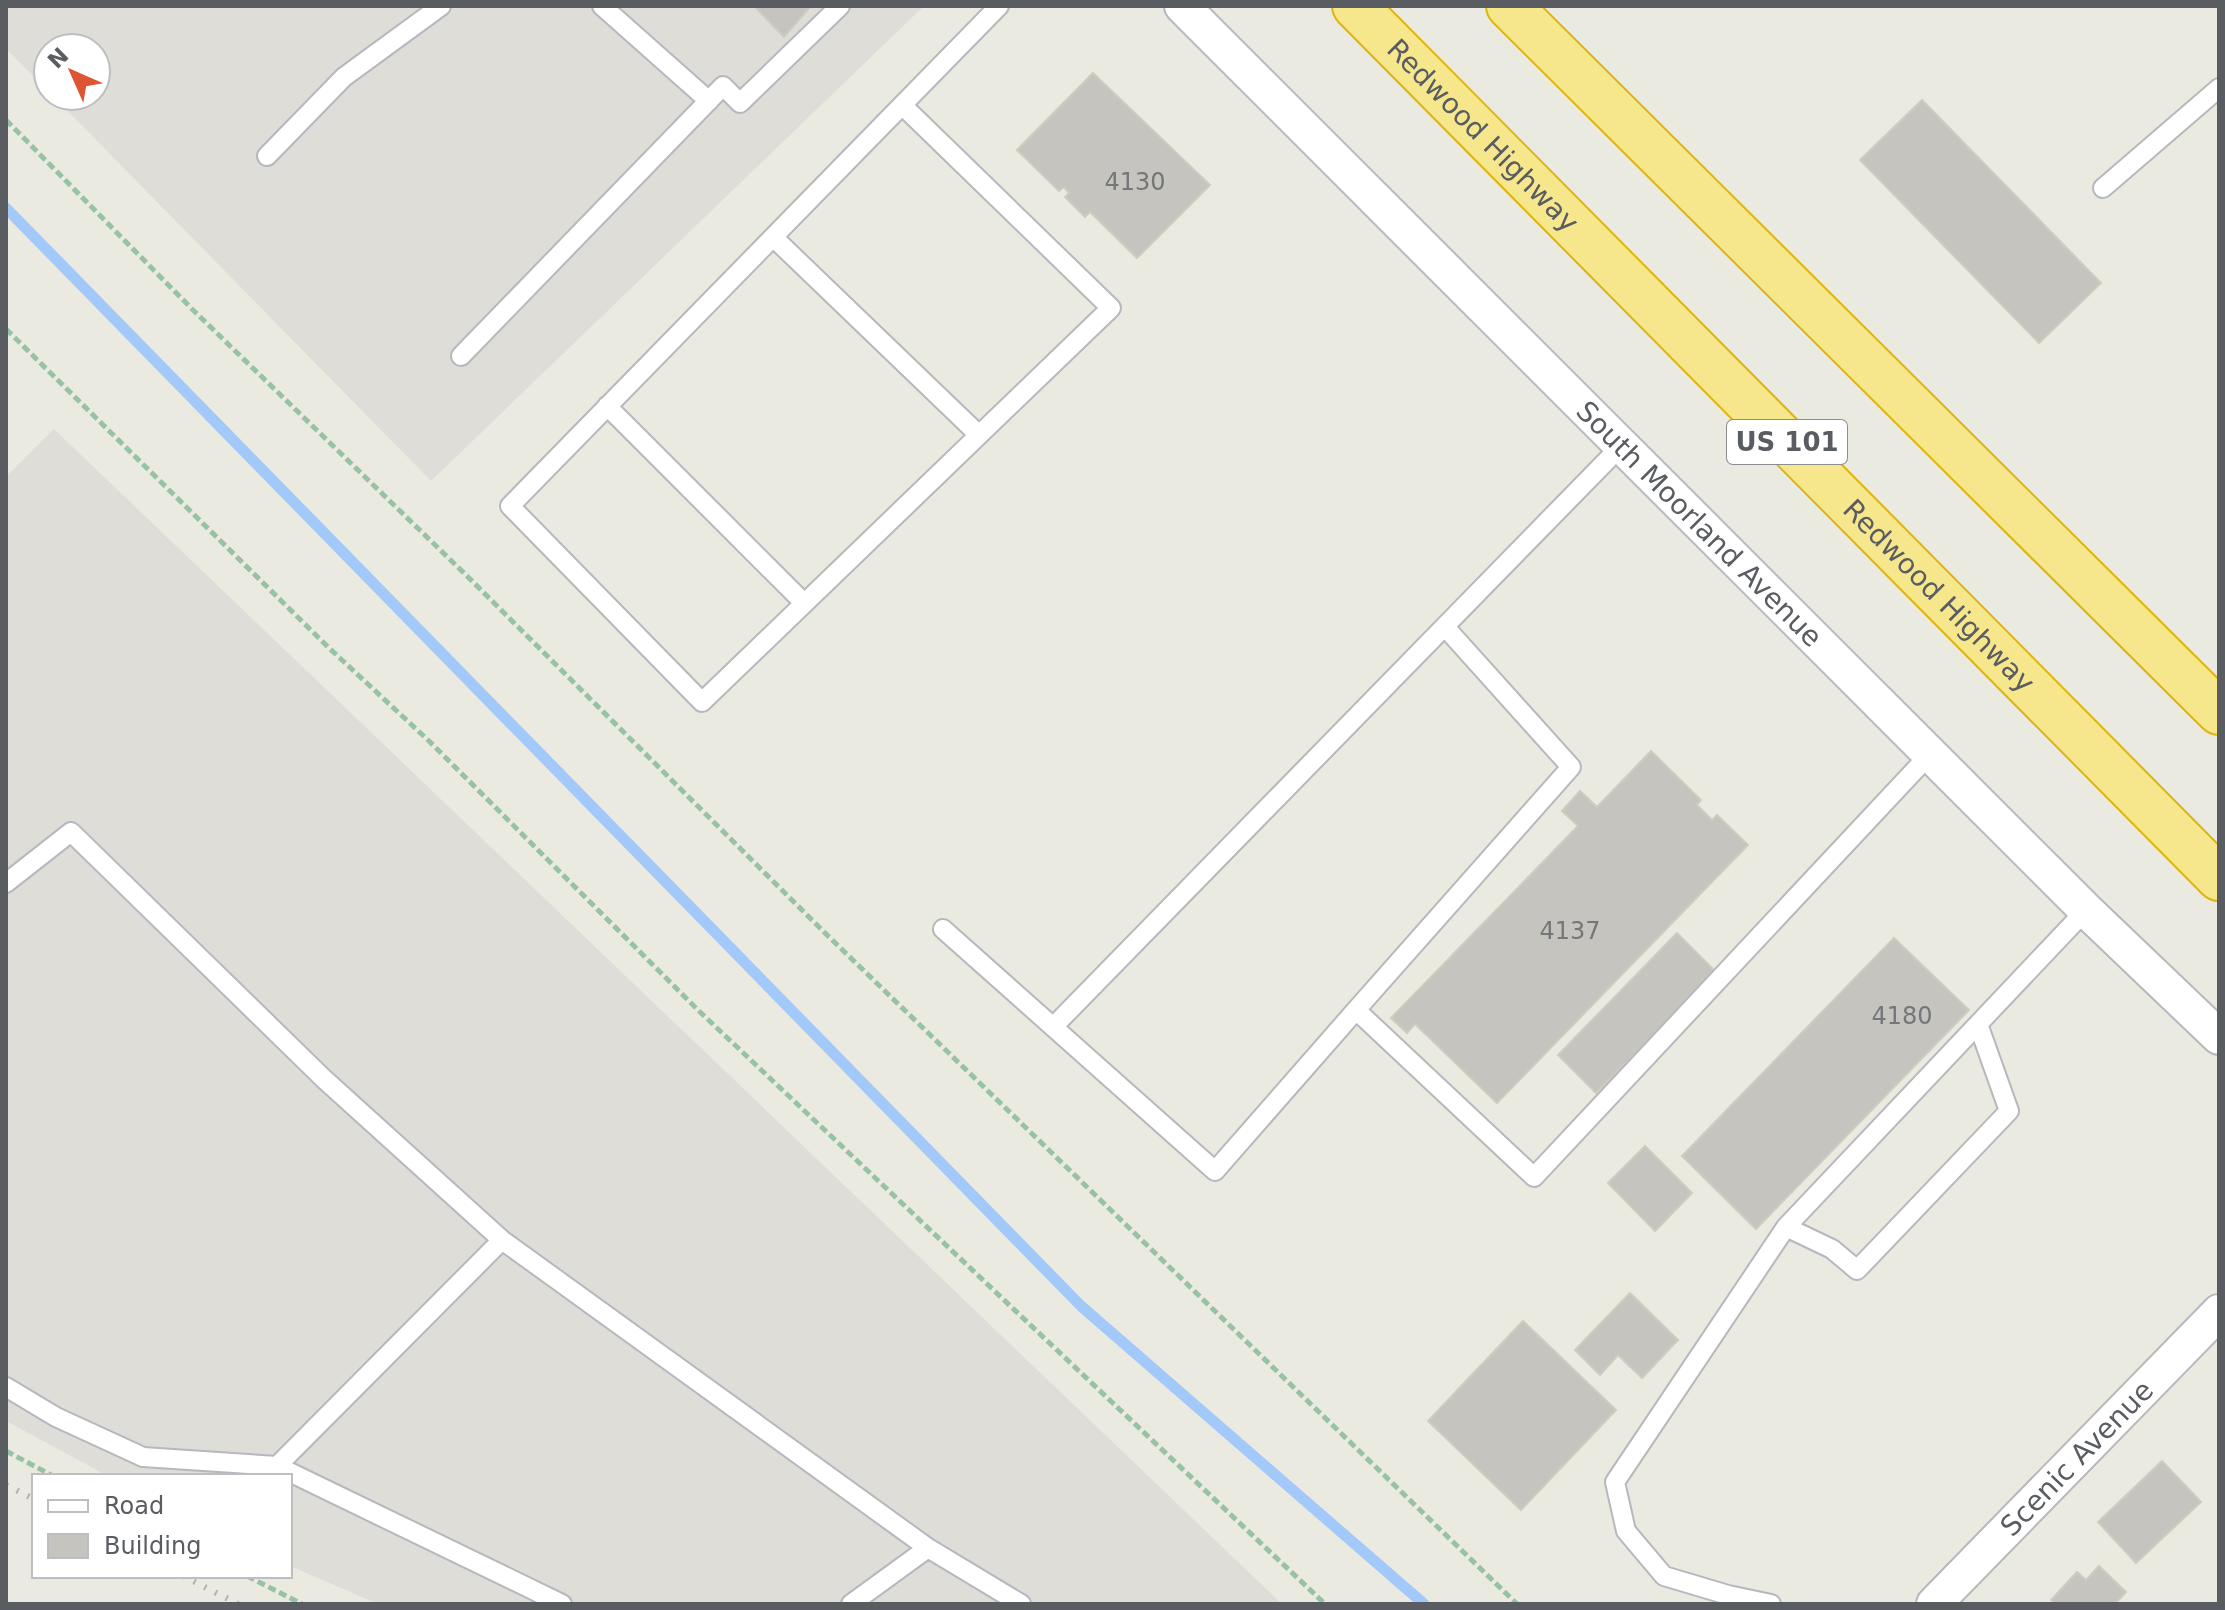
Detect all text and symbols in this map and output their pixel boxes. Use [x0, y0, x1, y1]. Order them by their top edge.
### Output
north arrow [32, 32, 112, 112]
street label: Redwood Highway [1380, 32, 1585, 239]
text: N [43, 43, 74, 74]
house number: 4130 [1104, 168, 1166, 196]
street label: South Moorland Avenue [1570, 394, 1829, 654]
road number: US 101 [1727, 420, 1847, 464]
street label: Redwood Highway [1836, 493, 2041, 699]
house number: 4137 [1539, 917, 1601, 945]
house number: 4180 [1871, 1002, 1933, 1030]
street label: Scenic Avenue [1994, 1374, 2160, 1543]
legend [32, 1474, 292, 1578]
text: Road [104, 1492, 164, 1520]
text: Building [104, 1532, 201, 1560]

